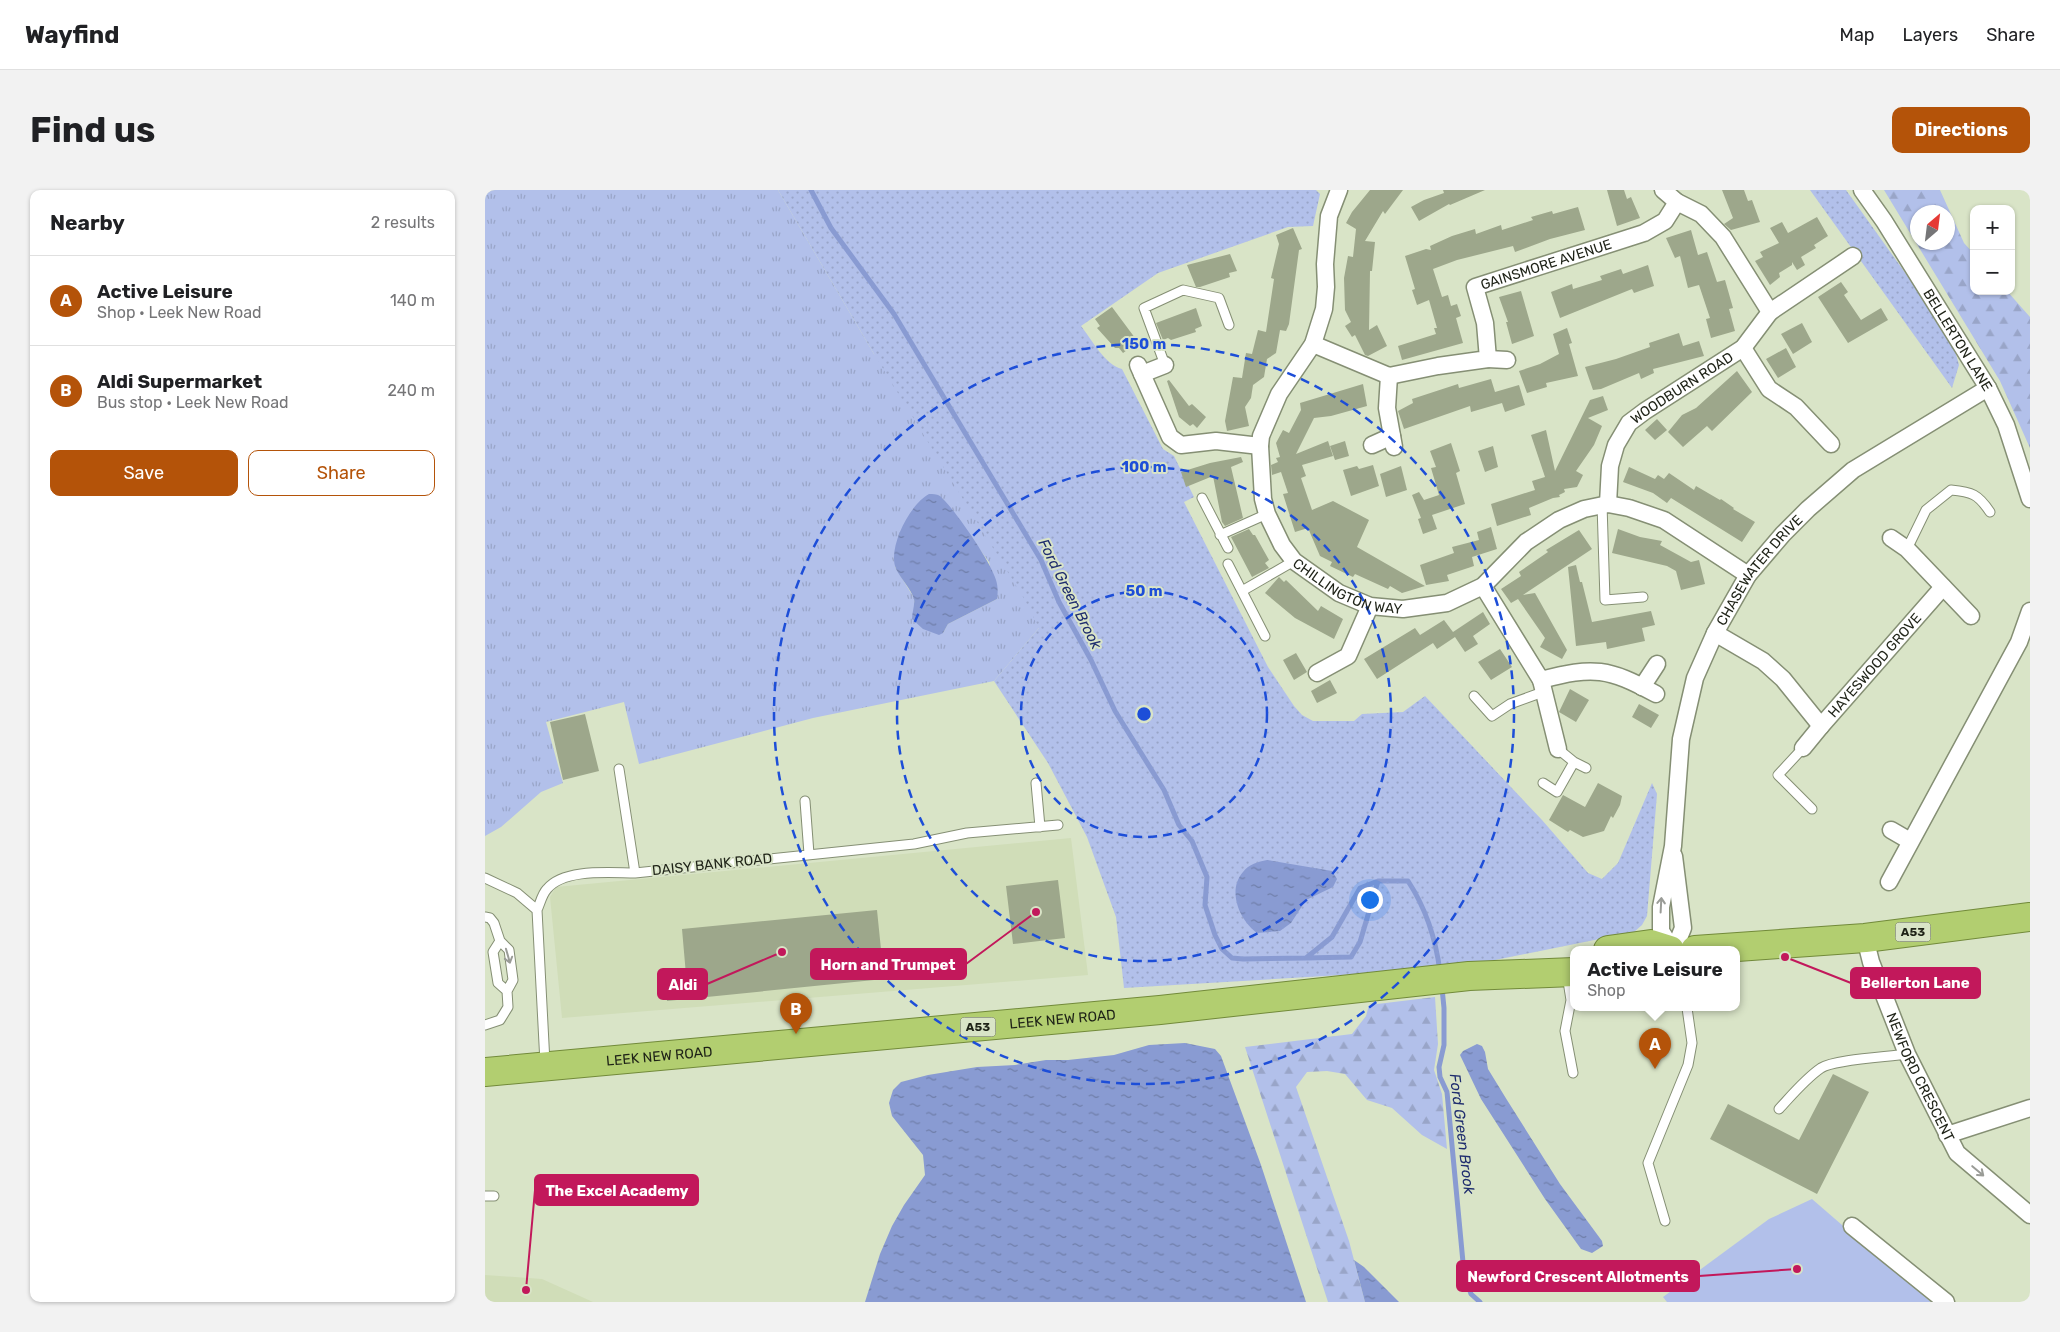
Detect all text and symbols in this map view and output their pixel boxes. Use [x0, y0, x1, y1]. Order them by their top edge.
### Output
text: Wayfind [25, 21, 119, 49]
text: Map [1840, 24, 1875, 46]
text: Layers [1903, 24, 1958, 46]
text: Share [1986, 24, 2035, 46]
button: Directions [1892, 107, 2030, 153]
text: Find us [30, 109, 155, 151]
north arrow [1910, 205, 1955, 250]
map controls [1970, 205, 2015, 295]
button: + [1970, 205, 2015, 250]
text: Nearby [50, 210, 125, 235]
text: 2 results [371, 213, 435, 232]
street label: GAINSMORE AVENUE [1478, 236, 1614, 294]
button: − [1970, 250, 2015, 295]
text: Active Leisure [97, 280, 233, 303]
street label: BELLERTON LANE [1919, 286, 1996, 394]
text: A [60, 291, 72, 310]
text: 140 m [390, 291, 435, 310]
text: Shop · Leek New Road [97, 303, 261, 322]
text: 150 m [1122, 335, 1166, 353]
street label: WOODBURN ROAD [1628, 349, 1736, 428]
text: Aldi Supermarket [97, 370, 262, 393]
text: B [60, 381, 72, 400]
text: 240 m [388, 381, 435, 400]
text: Bus stop · Leek New Road [97, 393, 289, 412]
button: Save [50, 450, 238, 496]
button: Share [248, 450, 435, 496]
text: 100 m [1122, 458, 1166, 476]
street label: CHASEWATER DRIVE [1713, 511, 1806, 629]
water label: Ford Green Brook [1034, 536, 1106, 652]
street label: CHILLINGTON WAY [1289, 555, 1403, 618]
text: 50 m [1126, 582, 1162, 600]
street label: HAYESWOOD GROVE [1825, 610, 1925, 721]
centre of rings [1135, 705, 1153, 723]
street label: DAISY BANK ROAD [651, 850, 773, 879]
your location [1357, 887, 1383, 913]
one-way arrow [1657, 897, 1666, 913]
road number: A53 [1895, 922, 1931, 942]
popup [1570, 946, 1740, 1011]
one-way arrow [504, 948, 514, 964]
callout: Horn and Trumpet [811, 949, 966, 979]
text: Horn and Trumpet [821, 956, 956, 974]
text: Active Leisure [1587, 958, 1723, 981]
callout: Bellerton Lane [1851, 968, 1980, 998]
callout: Aldi [658, 969, 707, 999]
text: Bellerton Lane [1860, 974, 1970, 992]
text: Aldi [669, 976, 697, 994]
text: Shop [1587, 981, 1626, 1000]
pin: B [780, 993, 812, 1034]
street label: LEEK NEW ROAD [1009, 1006, 1117, 1033]
street label: NEWFORD CRESCENT [1883, 1010, 1958, 1144]
road number: A53 [961, 1018, 995, 1036]
pin: A [1639, 1028, 1671, 1069]
street label: LEEK NEW ROAD [605, 1043, 713, 1070]
water label: Ford Green Brook [1446, 1073, 1478, 1196]
one-way arrow [1972, 1165, 1985, 1177]
callout: The Excel Academy [535, 1175, 698, 1205]
text: The Excel Academy [545, 1182, 689, 1200]
callout: Newford Crescent Allotments [1457, 1261, 1699, 1291]
text: Newford Crescent Allotments [1467, 1268, 1689, 1286]

